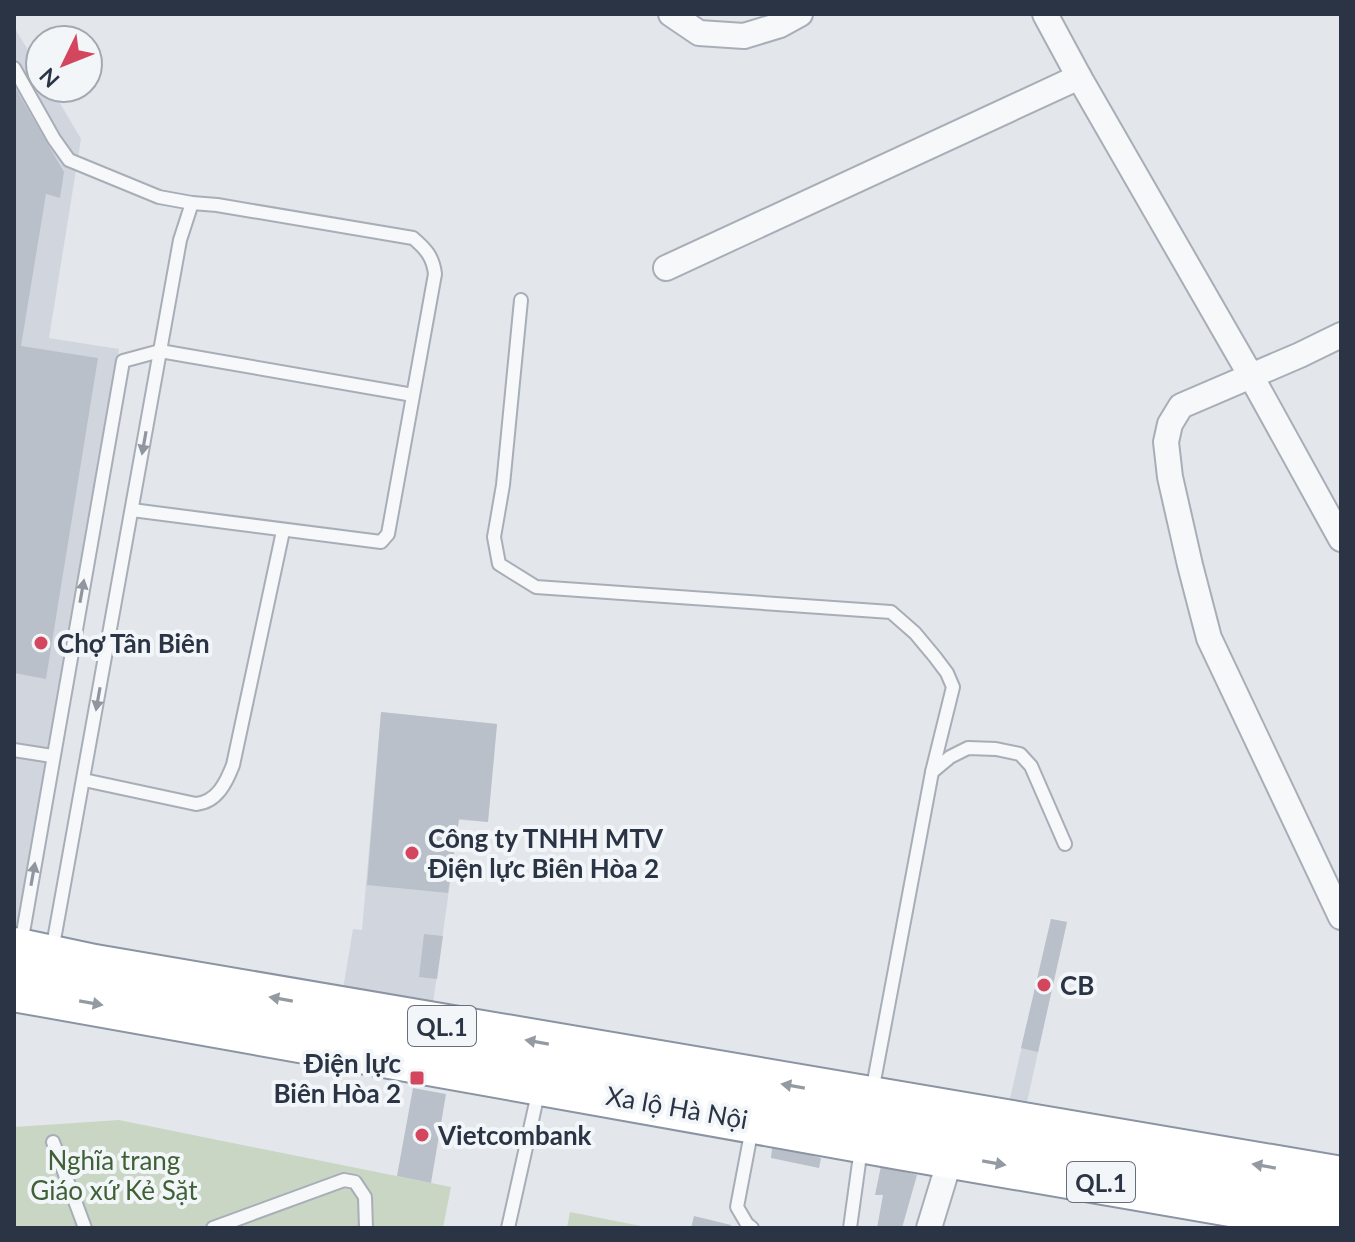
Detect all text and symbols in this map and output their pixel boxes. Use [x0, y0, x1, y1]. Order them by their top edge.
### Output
north arrow [24, 24, 104, 104]
text: N [33, 63, 65, 93]
one-way arrow [137, 431, 149, 456]
one-way arrow [76, 578, 88, 603]
place label: Chợ Tân Biên [57, 627, 210, 659]
marker: Chợ Tân Biên [32, 634, 50, 652]
one-way arrow [92, 687, 104, 712]
place label: Công ty TNHH MTV Điện lực Biên Hòa 2 [427, 822, 664, 884]
marker: Công ty TNHH MTV Điện lực Biên Hòa 2 [403, 844, 421, 862]
one-way arrow [27, 862, 39, 887]
place label: CB [1060, 969, 1094, 1001]
marker: CB [1035, 976, 1053, 994]
one-way arrow [268, 992, 293, 1004]
one-way arrow [79, 997, 104, 1009]
road number: QL.1 [408, 1006, 476, 1046]
one-way arrow [524, 1036, 549, 1048]
place label: Điện lực Biên Hòa 2 [273, 1047, 401, 1109]
marker: Điện lực Biên Hòa 2 [408, 1069, 426, 1087]
street label: Xa lộ Hà Nội [604, 1079, 750, 1135]
one-way arrow [781, 1080, 806, 1092]
place label: Vietcombank [437, 1119, 592, 1151]
marker: Vietcombank [413, 1126, 431, 1144]
park label: Nghĩa trang Giáo xứ Kẻ Sặt [30, 1144, 198, 1206]
one-way arrow [981, 1158, 1006, 1170]
one-way arrow [1251, 1160, 1276, 1172]
road number: QL.1 [1067, 1162, 1135, 1202]

